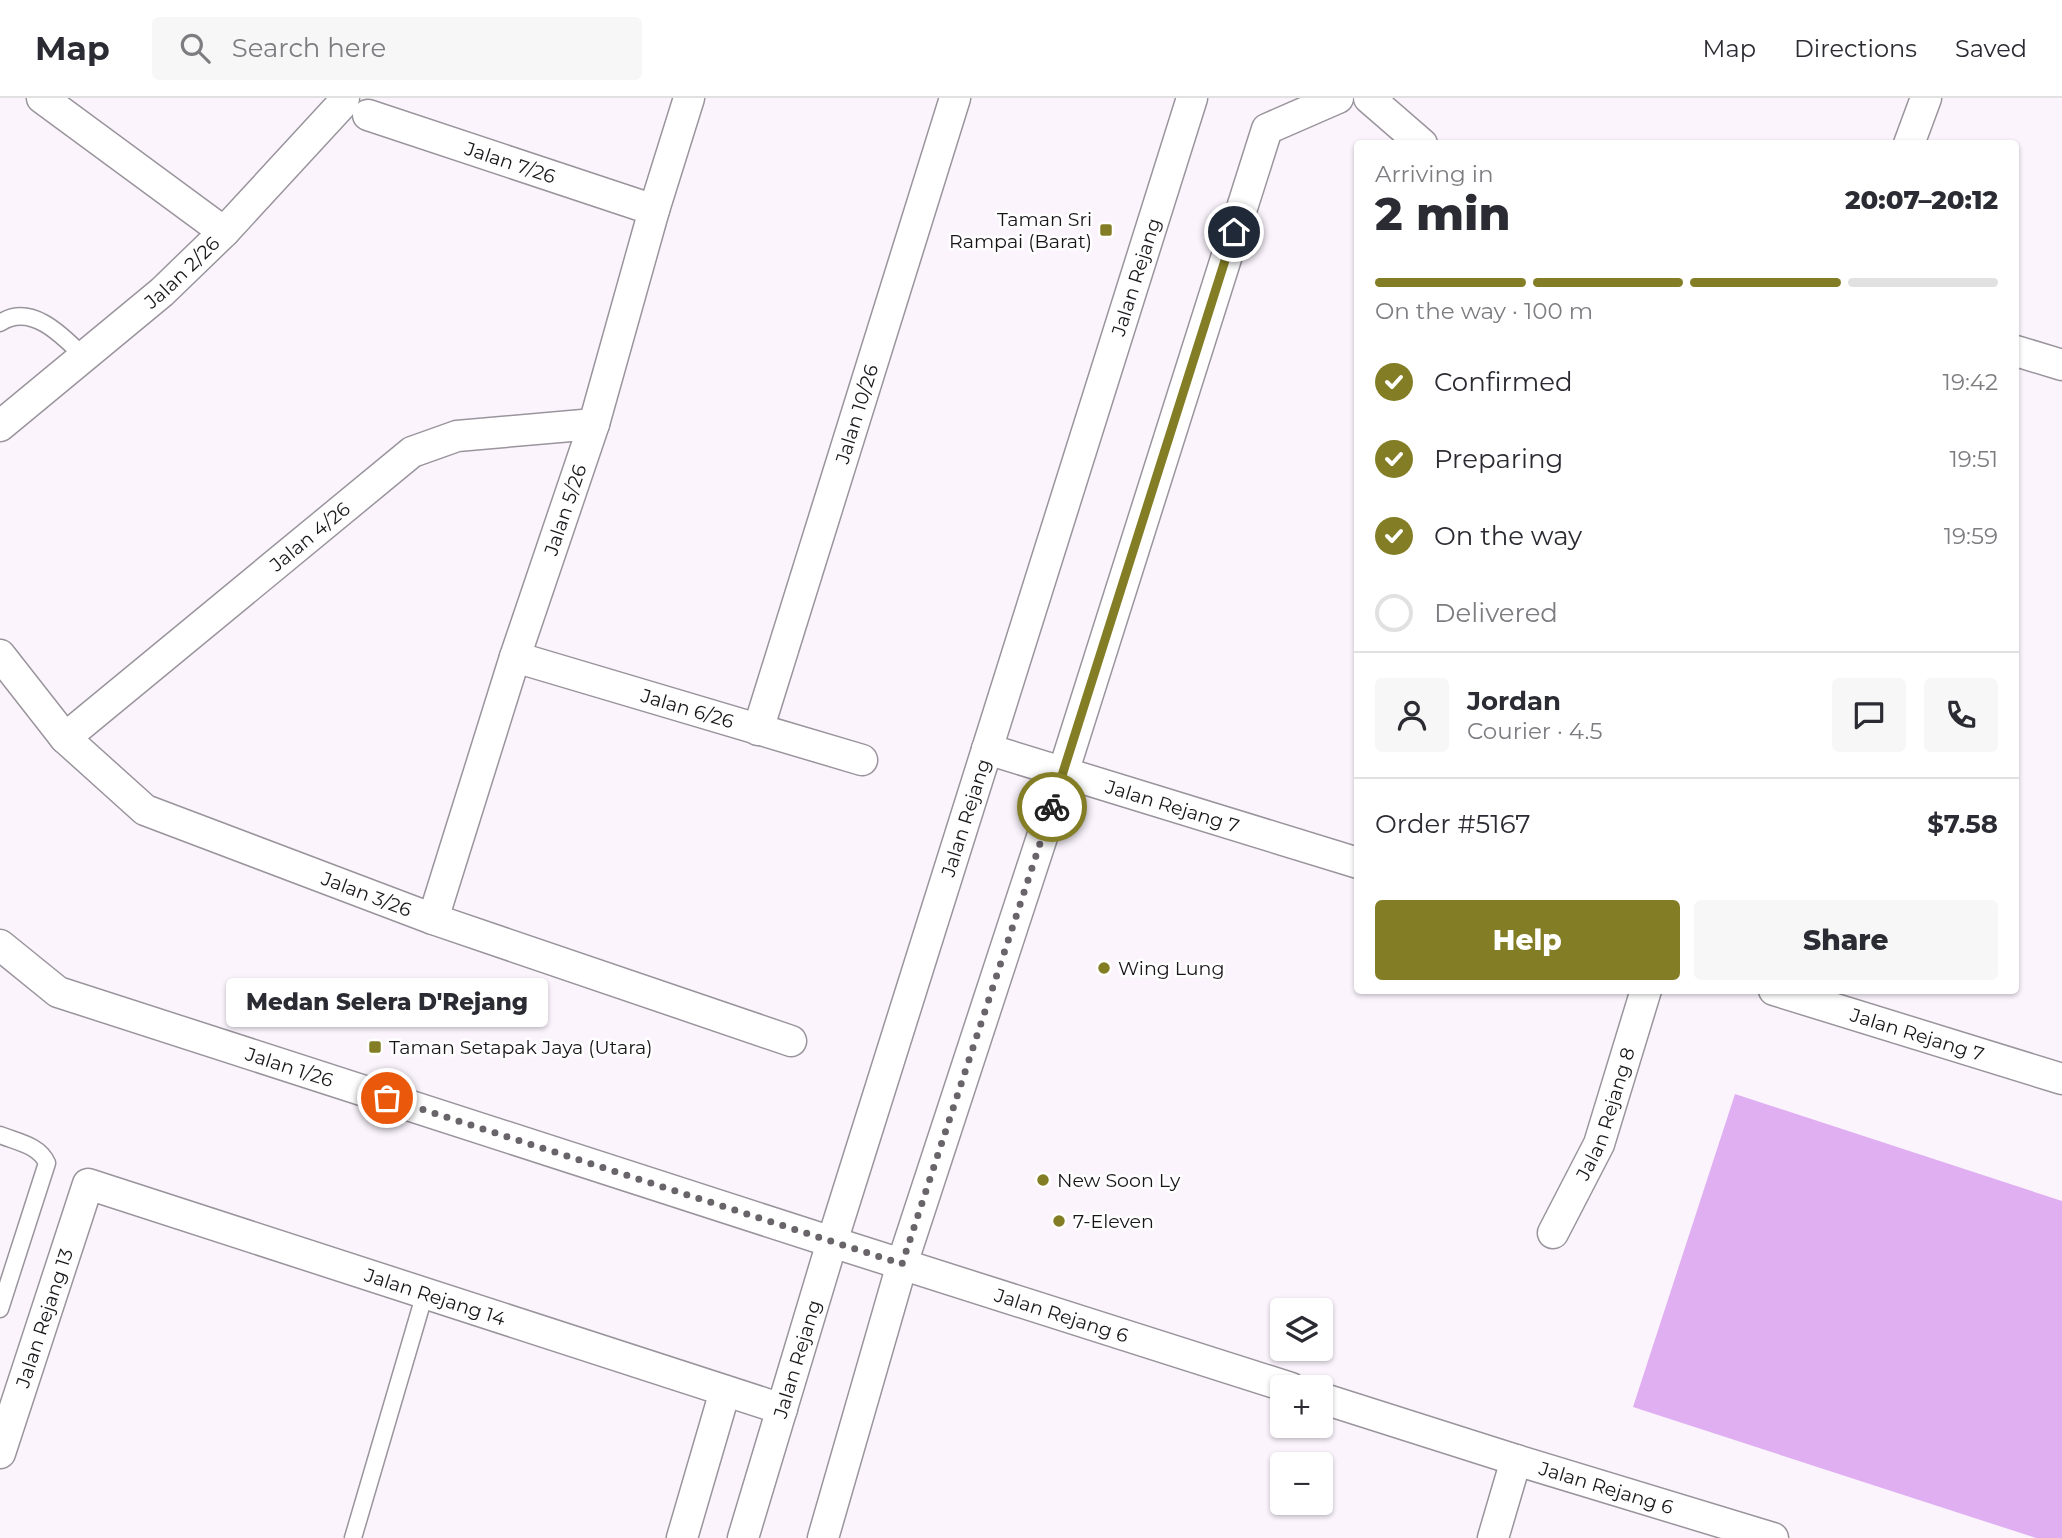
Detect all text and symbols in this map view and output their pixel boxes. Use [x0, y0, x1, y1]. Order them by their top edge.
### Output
search box [152, 17, 642, 80]
text: Map [35, 28, 110, 68]
icon: search [176, 29, 214, 67]
text: Search here [232, 32, 386, 64]
text: Map [1703, 34, 1756, 63]
text: Directions [1794, 34, 1917, 63]
text: Saved [1955, 34, 2027, 63]
street label: Jalan 7/26 [461, 136, 559, 188]
text: Arriving in [1375, 160, 1494, 188]
text: 20:07–20:12 [1845, 184, 1998, 216]
text: 2 min [1375, 185, 1510, 242]
pin [1204, 202, 1264, 262]
place label: Taman Sri Rampai (Barat) [949, 208, 1092, 253]
icon: home [1215, 213, 1253, 251]
street label: Jalan Rejang [1106, 215, 1165, 340]
marker: Taman Sri Rampai (Barat) [1098, 222, 1114, 238]
street label: Jalan 2/26 [139, 232, 224, 314]
text: On the way · 100 m [1375, 297, 1593, 325]
street label: Jalan 10/26 [830, 362, 883, 467]
icon: check [1375, 363, 1413, 401]
text: Confirmed [1434, 366, 1573, 398]
text: 19:42 [1943, 368, 1998, 396]
icon: check [1375, 440, 1413, 478]
text: Preparing [1434, 443, 1563, 475]
text: 19:51 [1949, 445, 1998, 473]
street label: Jalan 5/26 [539, 461, 591, 559]
street label: Jalan 4/26 [264, 497, 354, 577]
icon: check [1375, 517, 1413, 555]
text: On the way [1434, 520, 1582, 552]
text: 19:59 [1944, 522, 1998, 550]
text: Delivered [1434, 597, 1558, 629]
button: person [1375, 678, 1449, 752]
button: chat [1832, 678, 1906, 752]
button: phone [1924, 678, 1998, 752]
street label: Jalan 6/26 [638, 683, 737, 733]
text: Jordan [1467, 685, 1561, 717]
text: Courier · 4.5 [1467, 717, 1602, 745]
street label: Jalan Rejang [936, 756, 995, 880]
courier [1017, 772, 1087, 842]
street label: Jalan Rejang 7 [1102, 774, 1242, 837]
icon: bike [1033, 788, 1071, 826]
text: Order #5167 [1375, 808, 1531, 840]
text: $7.58 [1927, 808, 1998, 840]
street label: Jalan 3/26 [317, 866, 415, 921]
button: Help [1375, 900, 1680, 980]
button: Share [1694, 900, 1998, 980]
place label: Wing Lung [1118, 957, 1224, 980]
marker: Wing Lung [1096, 960, 1112, 976]
callout: Medan Selera D'Rejang [226, 979, 548, 1028]
text: Medan Selera D'Rejang [246, 988, 528, 1016]
street label: Jalan Rejang 7 [1847, 1003, 1987, 1066]
place label: Taman Setapak Jaya (Utara) [389, 1036, 652, 1059]
marker: Taman Setapak Jaya (Utara) [367, 1039, 383, 1055]
street label: Jalan 1/26 [242, 1042, 336, 1092]
street label: Jalan Rejang 8 [1570, 1044, 1639, 1185]
pin [357, 1068, 417, 1128]
icon: bag [368, 1079, 406, 1117]
place label: New Soon Ly [1057, 1169, 1181, 1192]
marker: New Soon Ly [1035, 1172, 1051, 1188]
place label: 7-Eleven [1073, 1210, 1154, 1233]
marker: 7-Eleven [1051, 1213, 1067, 1229]
street label: Jalan Rejang 13 [10, 1246, 78, 1391]
street label: Jalan Rejang 14 [361, 1263, 509, 1330]
street label: Jalan Rejang 6 [991, 1283, 1131, 1347]
street label: Jalan Rejang [768, 1297, 825, 1422]
map controls [1270, 1298, 1333, 1515]
button: layers [1270, 1298, 1333, 1361]
button: + [1270, 1375, 1333, 1438]
button: − [1270, 1452, 1333, 1515]
street label: Jalan Rejang 6 [1536, 1456, 1676, 1519]

